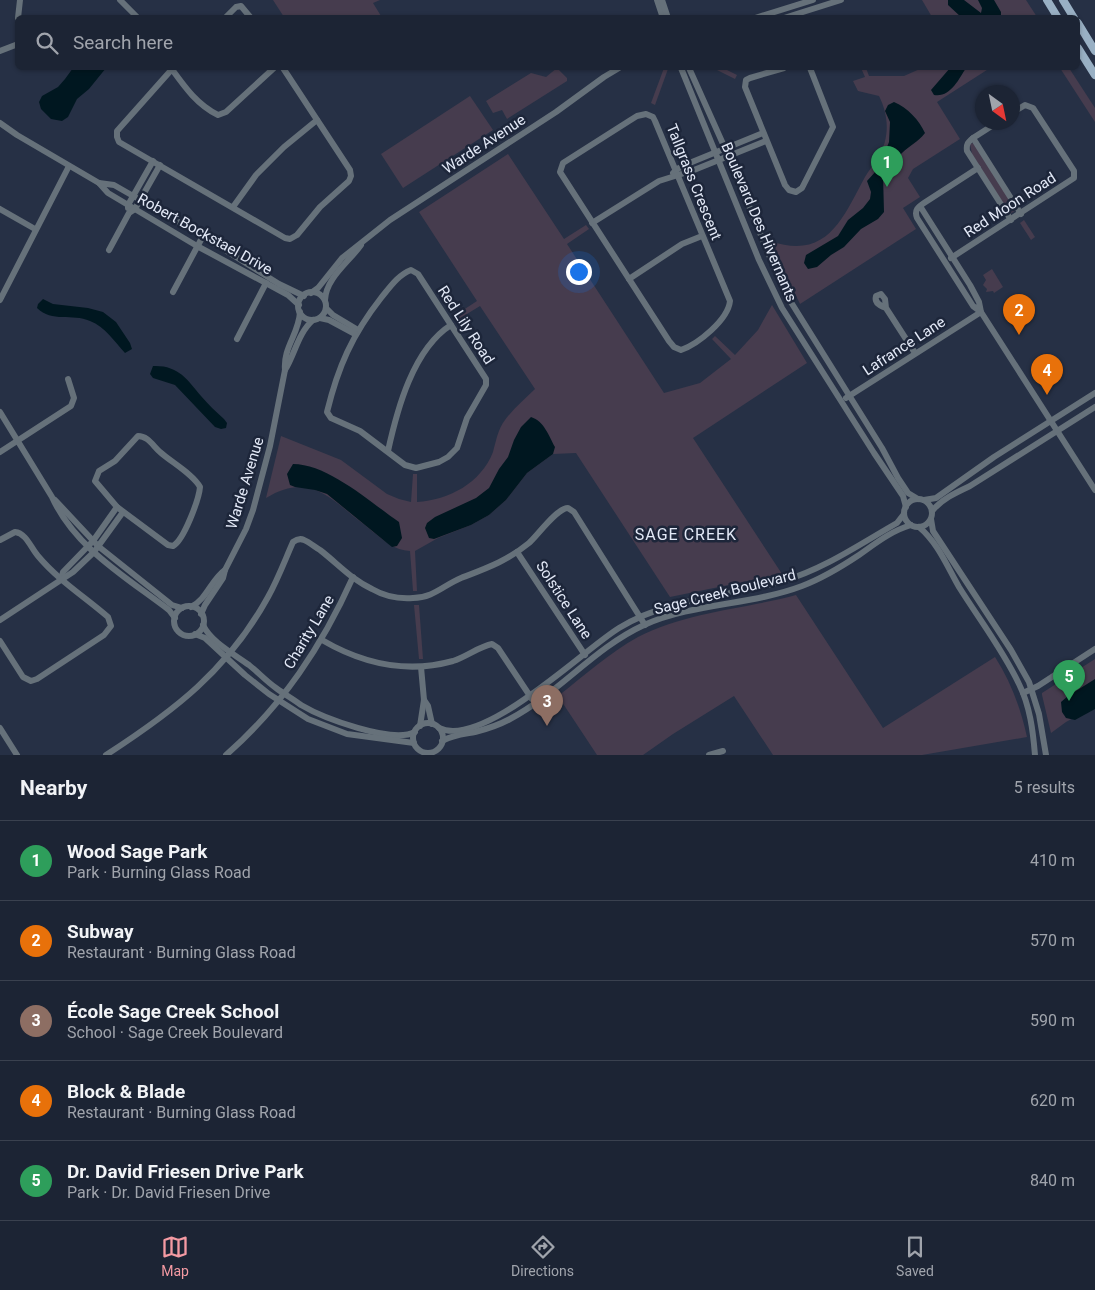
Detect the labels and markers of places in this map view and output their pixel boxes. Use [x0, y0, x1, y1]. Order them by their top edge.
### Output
pin: 1 [871, 146, 903, 187]
pin: 2 [1003, 294, 1035, 335]
pin: 4 [1031, 354, 1063, 395]
pin: 5 [1053, 660, 1085, 701]
pin: 3 [531, 685, 563, 726]

